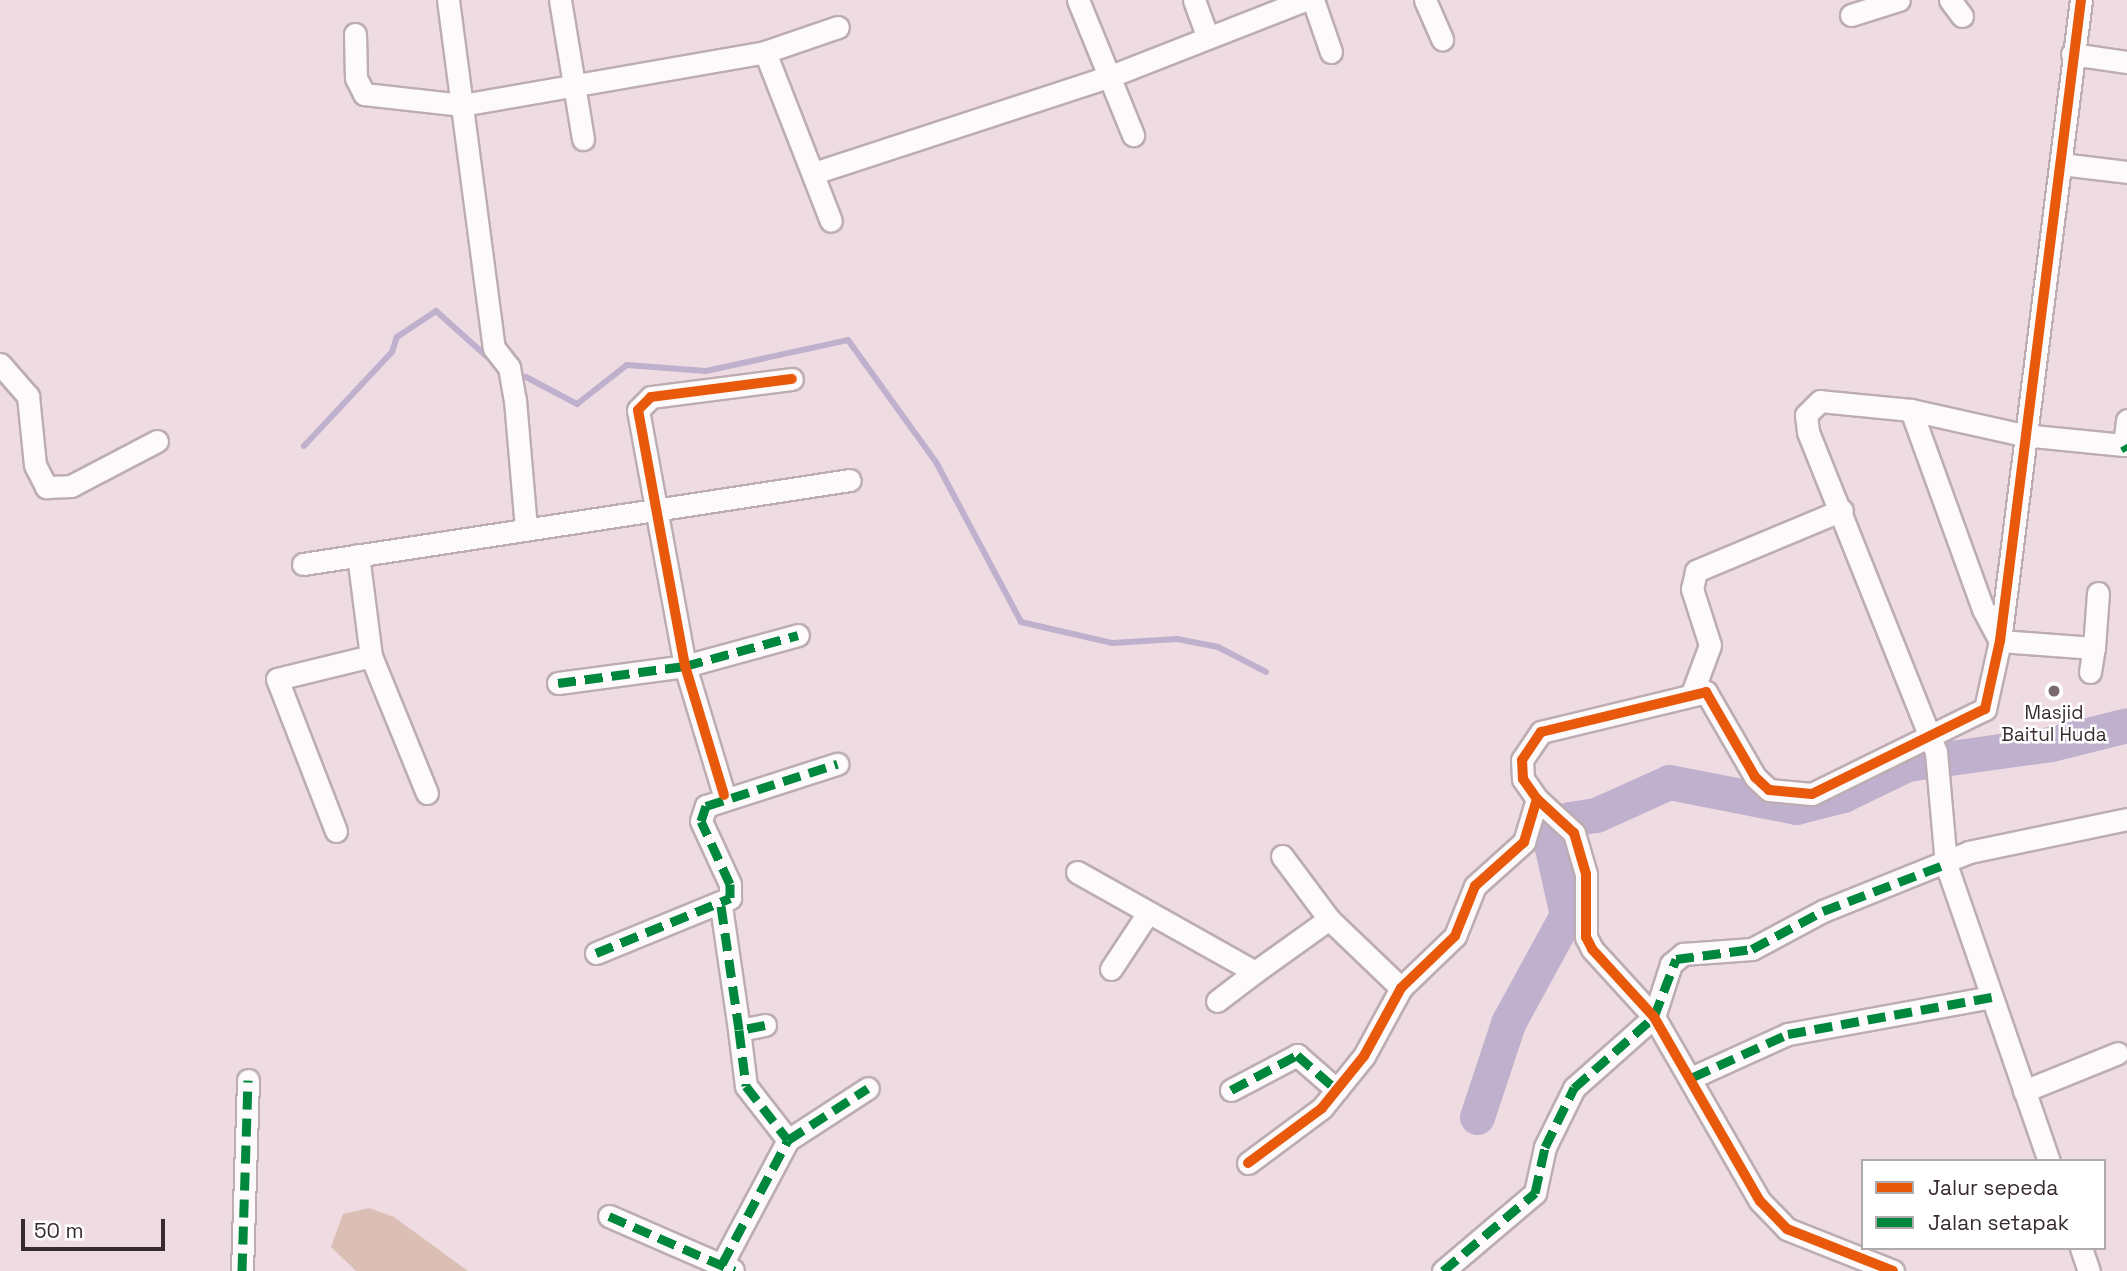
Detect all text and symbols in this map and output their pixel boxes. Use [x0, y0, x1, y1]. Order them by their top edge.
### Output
marker: Masjid Baitul Huda [2046, 683, 2062, 699]
place label: Masjid Baitul Huda [2001, 702, 2107, 746]
legend [1861, 1159, 2106, 1250]
text: Jalur sepeda [1928, 1174, 2058, 1201]
scale bar [24, 1204, 168, 1248]
text: Jalan setapak [1928, 1209, 2069, 1236]
text: 50 m [34, 1217, 84, 1244]

